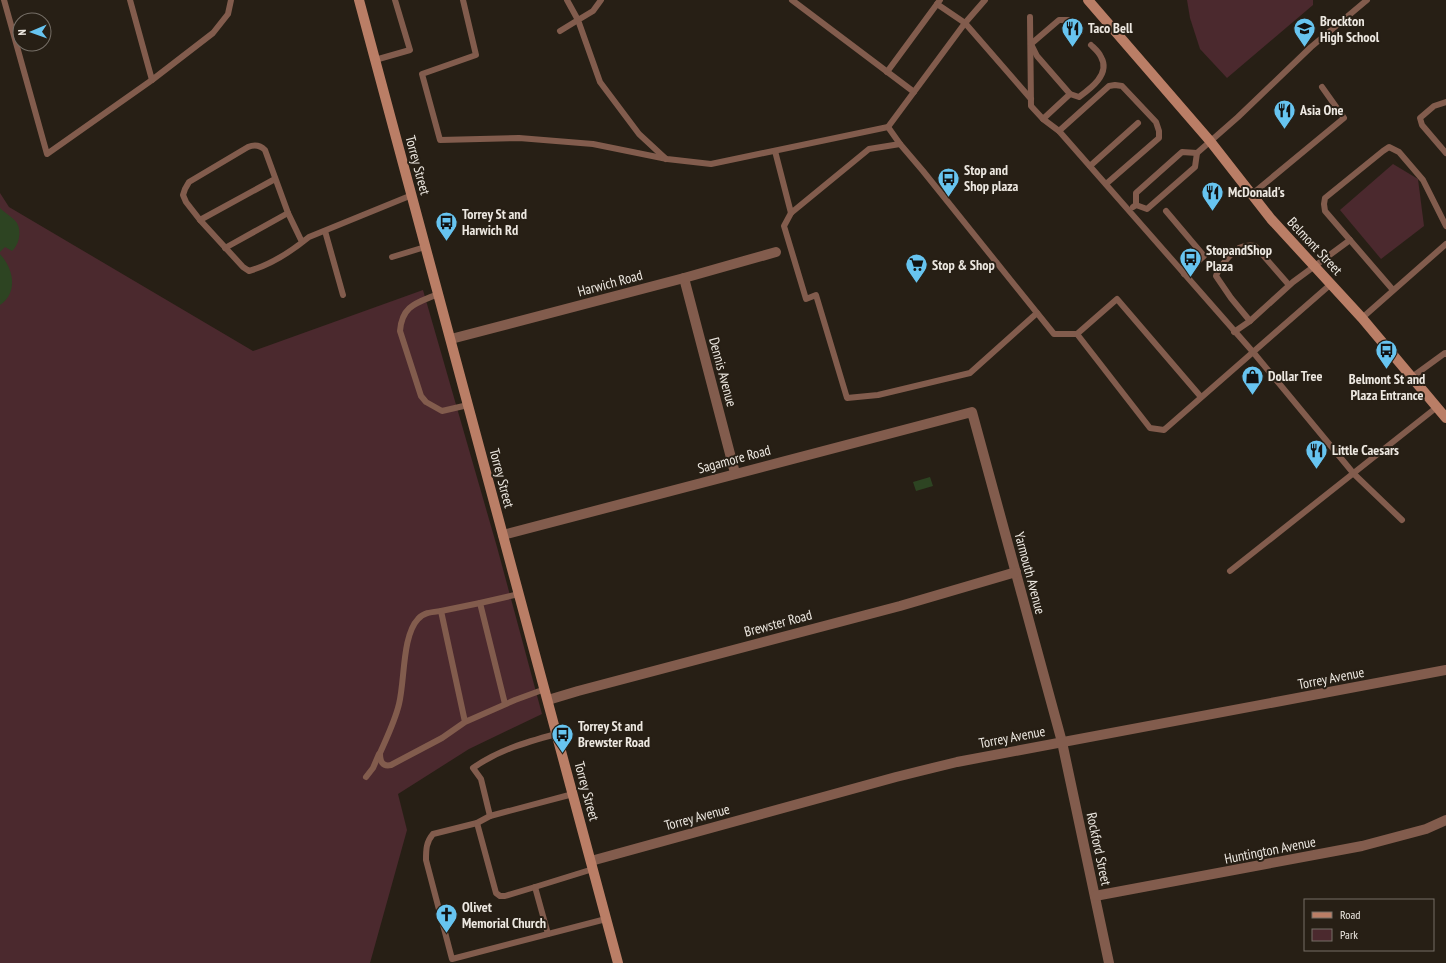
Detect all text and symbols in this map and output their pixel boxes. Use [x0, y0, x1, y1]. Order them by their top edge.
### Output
north arrow [12, 12, 52, 52]
place label: Brockton High School [1320, 12, 1380, 46]
restaurant icon: Taco Bell [1059, 15, 1085, 48]
school or university icon: Brockton High School [1291, 16, 1317, 49]
place label: Taco Bell [1088, 19, 1133, 37]
text: N [15, 29, 29, 36]
restaurant icon: Asia One [1272, 97, 1298, 130]
place label: Asia One [1299, 101, 1344, 119]
street label: Torrey Street [401, 133, 435, 197]
place label: Stop and Shop plaza [964, 161, 1019, 195]
bus stop icon: Stop and Shop plaza [935, 165, 961, 198]
restaurant icon: McDonald's [1199, 179, 1225, 212]
place label: McDonald's [1228, 183, 1285, 201]
place label: Torrey St and Harwich Rd [462, 205, 527, 239]
bus stop icon: Torrey St and Harwich Rd [433, 209, 459, 242]
street label: Belmont Street [1284, 213, 1346, 279]
place label: StopandShop Plaza [1206, 241, 1272, 275]
bus stop icon: StopandShop Plaza [1178, 245, 1204, 278]
supermarket icon: Stop & Shop [903, 252, 929, 285]
place label: Stop & Shop [932, 256, 995, 274]
street label: Harwich Road [576, 266, 644, 300]
street label: Dennis Avenue [705, 335, 741, 409]
bus stop icon: Belmont St and Plaza Entrance [1374, 338, 1400, 371]
shop icon: Dollar Tree [1239, 363, 1265, 396]
place label: Dollar Tree [1268, 367, 1322, 385]
place label: Belmont St and Plaza Entrance [1349, 370, 1425, 404]
restaurant icon: Little Caesars [1304, 437, 1330, 470]
street label: Sagamore Road [696, 441, 772, 477]
place label: Little Caesars [1332, 441, 1399, 459]
street label: Torrey Street [485, 446, 519, 510]
street label: Yarmouth Avenue [1010, 530, 1050, 616]
street label: Brewster Road [742, 605, 814, 641]
street label: Torrey Avenue [1296, 663, 1366, 693]
place label: Torrey St and Brewster Road [578, 717, 650, 751]
bus stop icon: Torrey St and Brewster Road [549, 721, 575, 754]
street label: Torrey Avenue [977, 722, 1047, 752]
street label: Torrey Street [570, 759, 604, 823]
street label: Torrey Avenue [662, 800, 732, 834]
street label: Rockford Street [1083, 811, 1116, 887]
street label: Huntington Avenue [1223, 832, 1317, 868]
place label: Olivet Memorial Church [462, 898, 546, 932]
legend [1304, 899, 1434, 951]
church icon: Olivet Memorial Church [433, 902, 459, 935]
text: Road [1340, 907, 1360, 922]
text: Park [1340, 927, 1358, 942]

